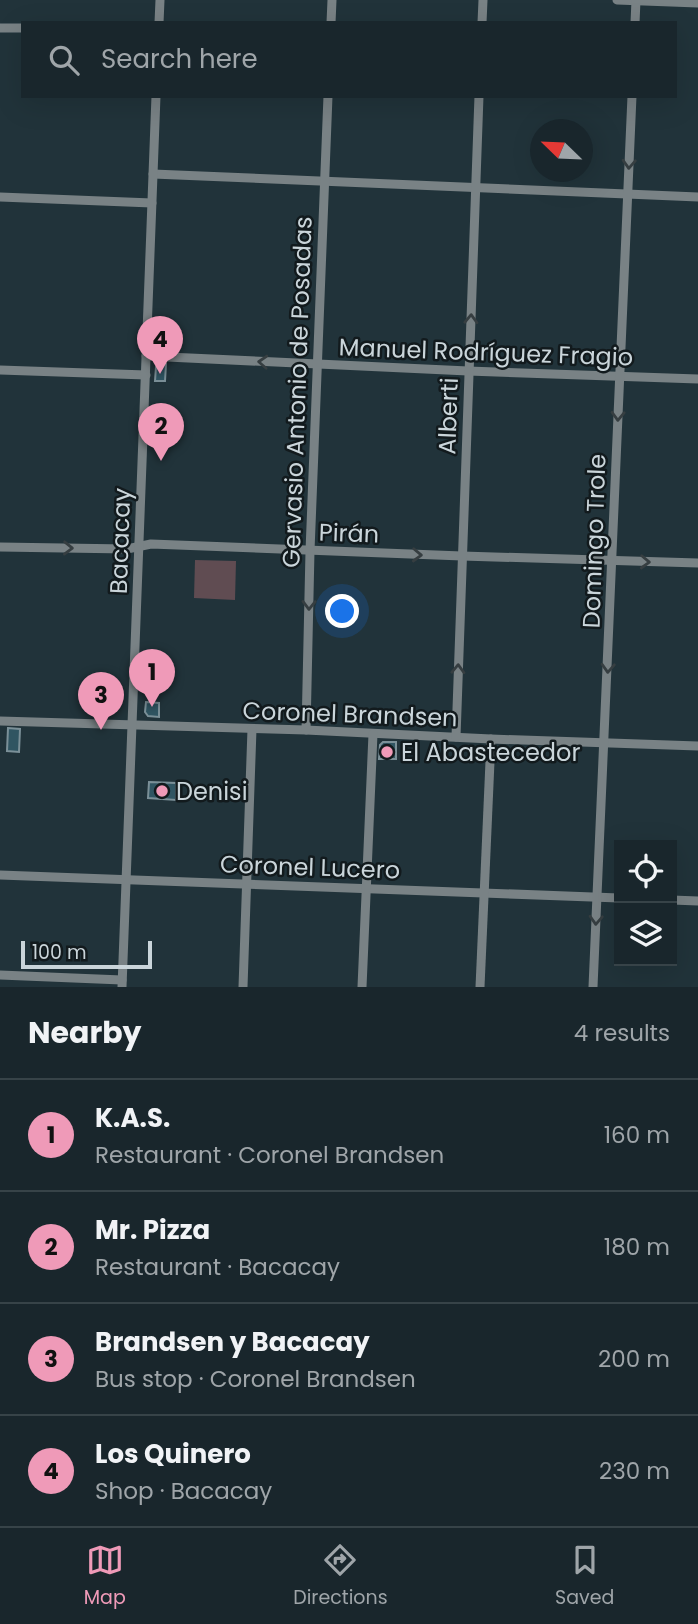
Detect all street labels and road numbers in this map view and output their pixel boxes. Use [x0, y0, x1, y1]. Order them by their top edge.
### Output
street label: Gervasio Antonio de Posadas [274, 216, 320, 568]
street label: Manuel Rodríguez Fragio [338, 330, 634, 374]
street label: Alberti [430, 377, 466, 455]
street label: Domingo Trole [574, 453, 614, 629]
street label: Bacacay [102, 487, 138, 595]
street label: Pirán [318, 515, 380, 551]
street label: Coronel Brandsen [242, 694, 458, 734]
street label: Coronel Lucero [219, 847, 401, 887]

